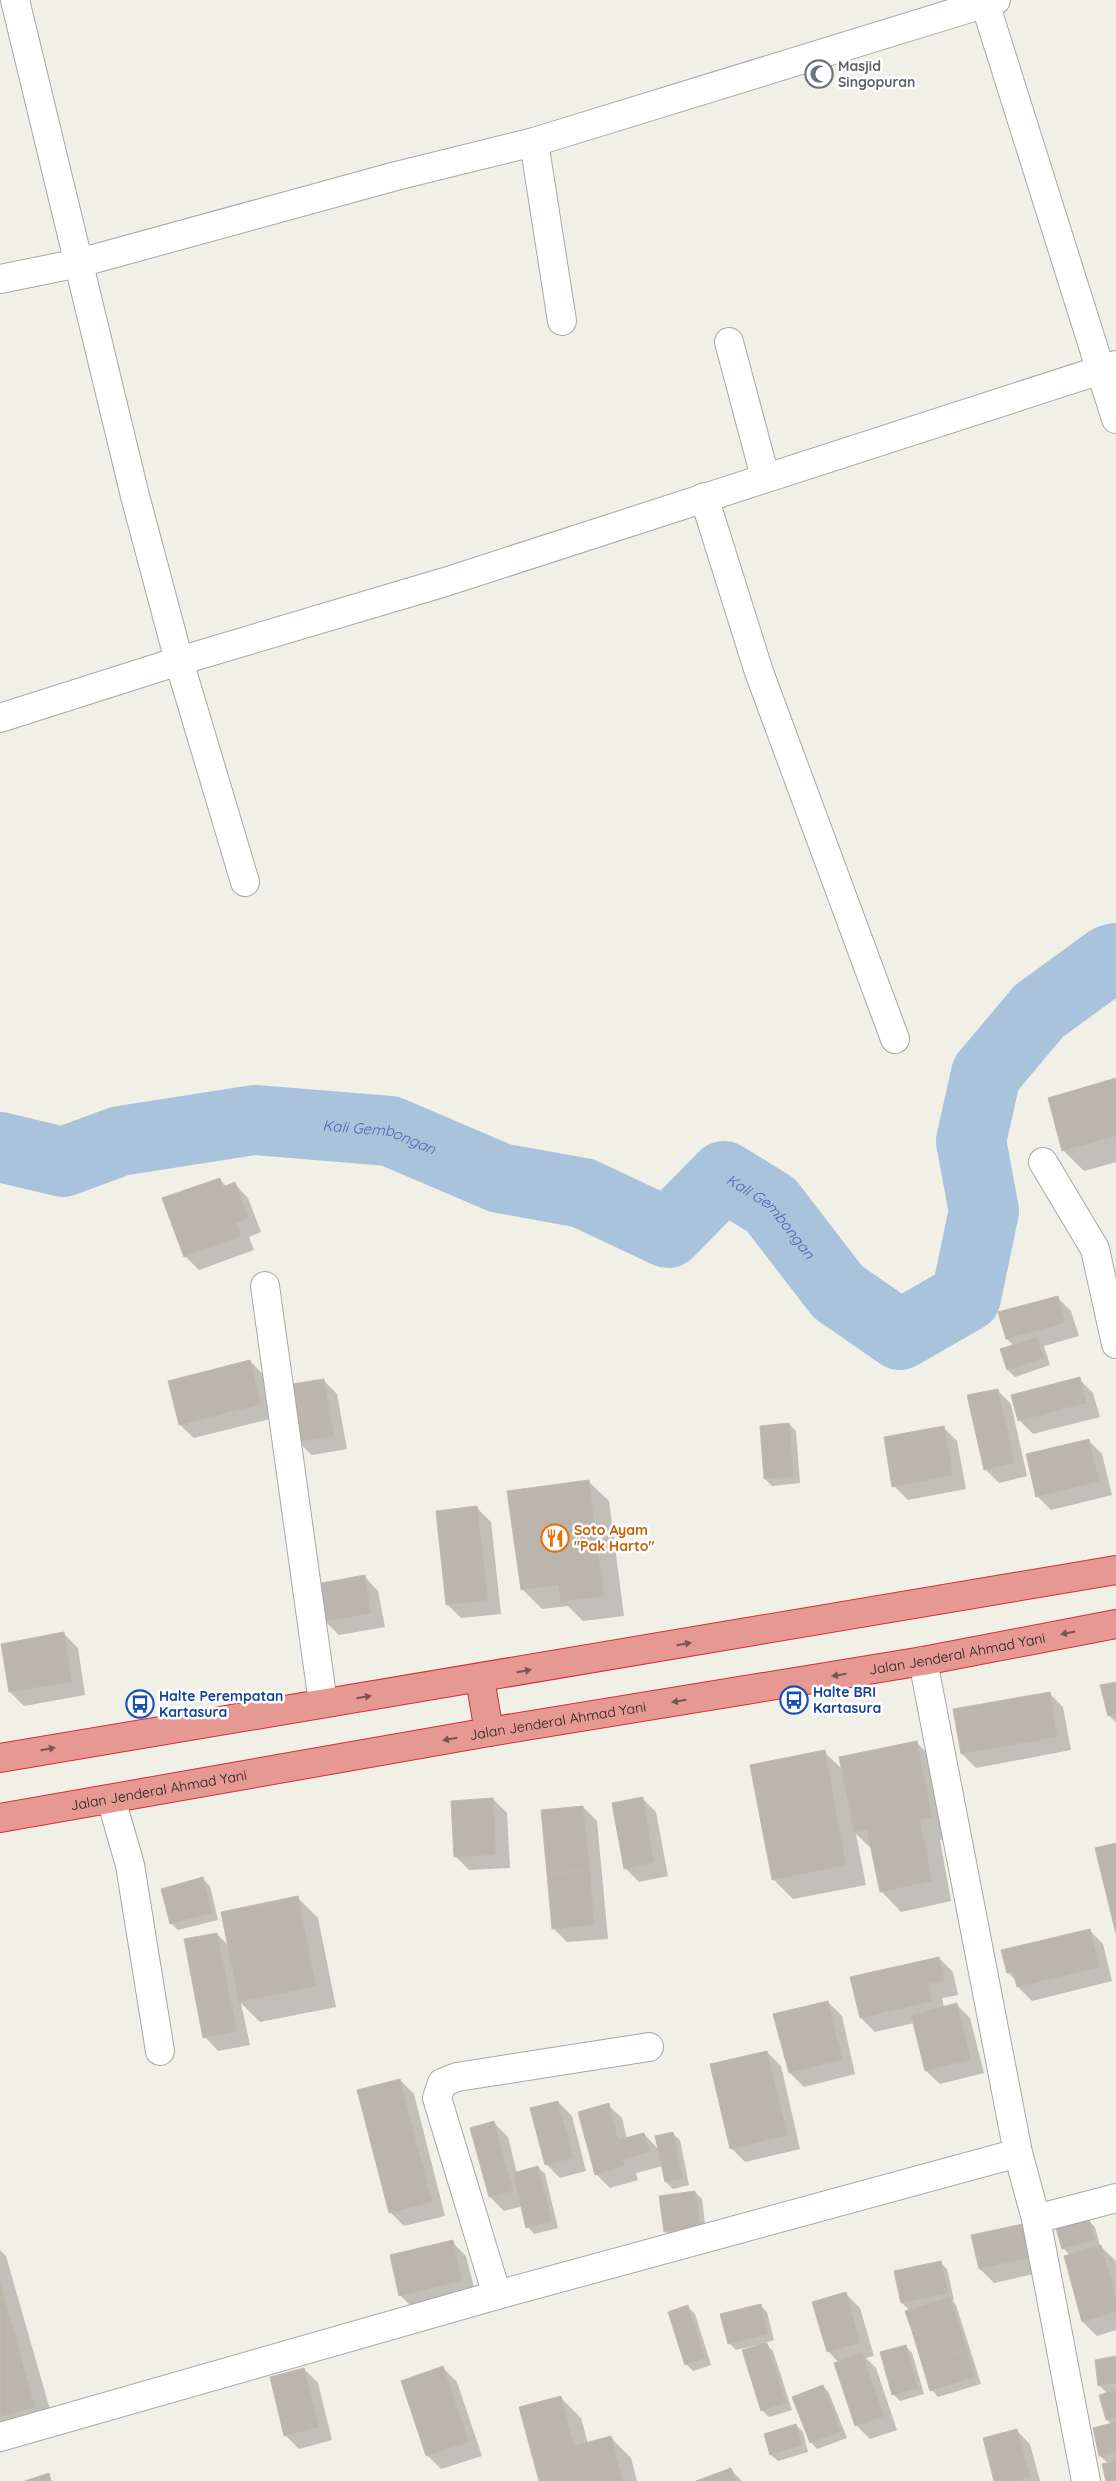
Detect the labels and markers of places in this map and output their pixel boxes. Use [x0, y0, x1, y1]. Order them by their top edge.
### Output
place label: Masjid Singopuran [838, 57, 915, 91]
mosque icon: Masjid Singopuran [804, 59, 834, 89]
place label: Soto Ayam "Pak Harto" [574, 1521, 654, 1555]
restaurant icon: Soto Ayam "Pak Harto" [540, 1523, 570, 1553]
place label: Halte BRI Kartasura [813, 1683, 881, 1717]
bus stop icon: Halte BRI Kartasura [779, 1685, 809, 1715]
place label: Halte Perempatan Kartasura [159, 1687, 283, 1721]
bus stop icon: Halte Perempatan Kartasura [125, 1689, 155, 1719]

